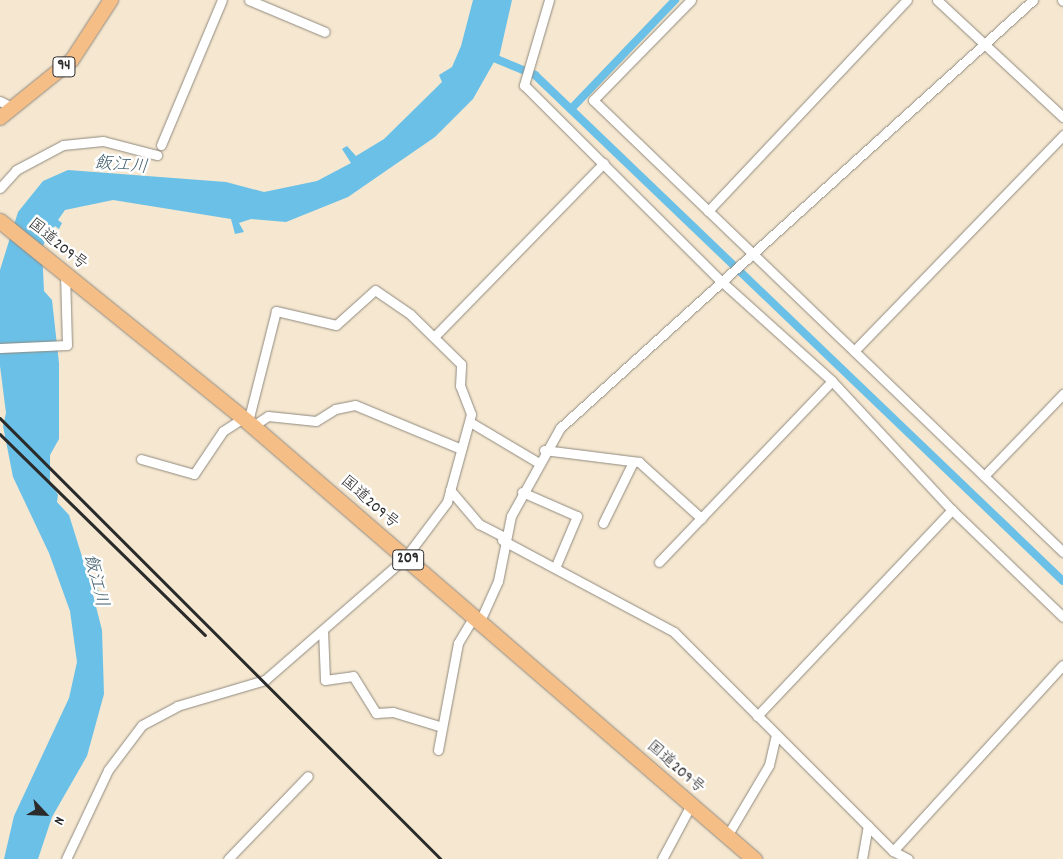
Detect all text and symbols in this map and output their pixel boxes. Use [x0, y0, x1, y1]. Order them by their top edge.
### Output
road number: 94 [52, 54, 76, 80]
water label: 飯江川 [93, 154, 149, 180]
street label: 国道209号 [23, 215, 91, 275]
street label: 国道209号 [336, 472, 402, 534]
road number: 209 [392, 548, 424, 572]
water label: 飯江川 [77, 552, 111, 610]
street label: 国道209号 [642, 737, 708, 799]
north arrow [20, 789, 70, 839]
text: N [48, 813, 69, 828]

